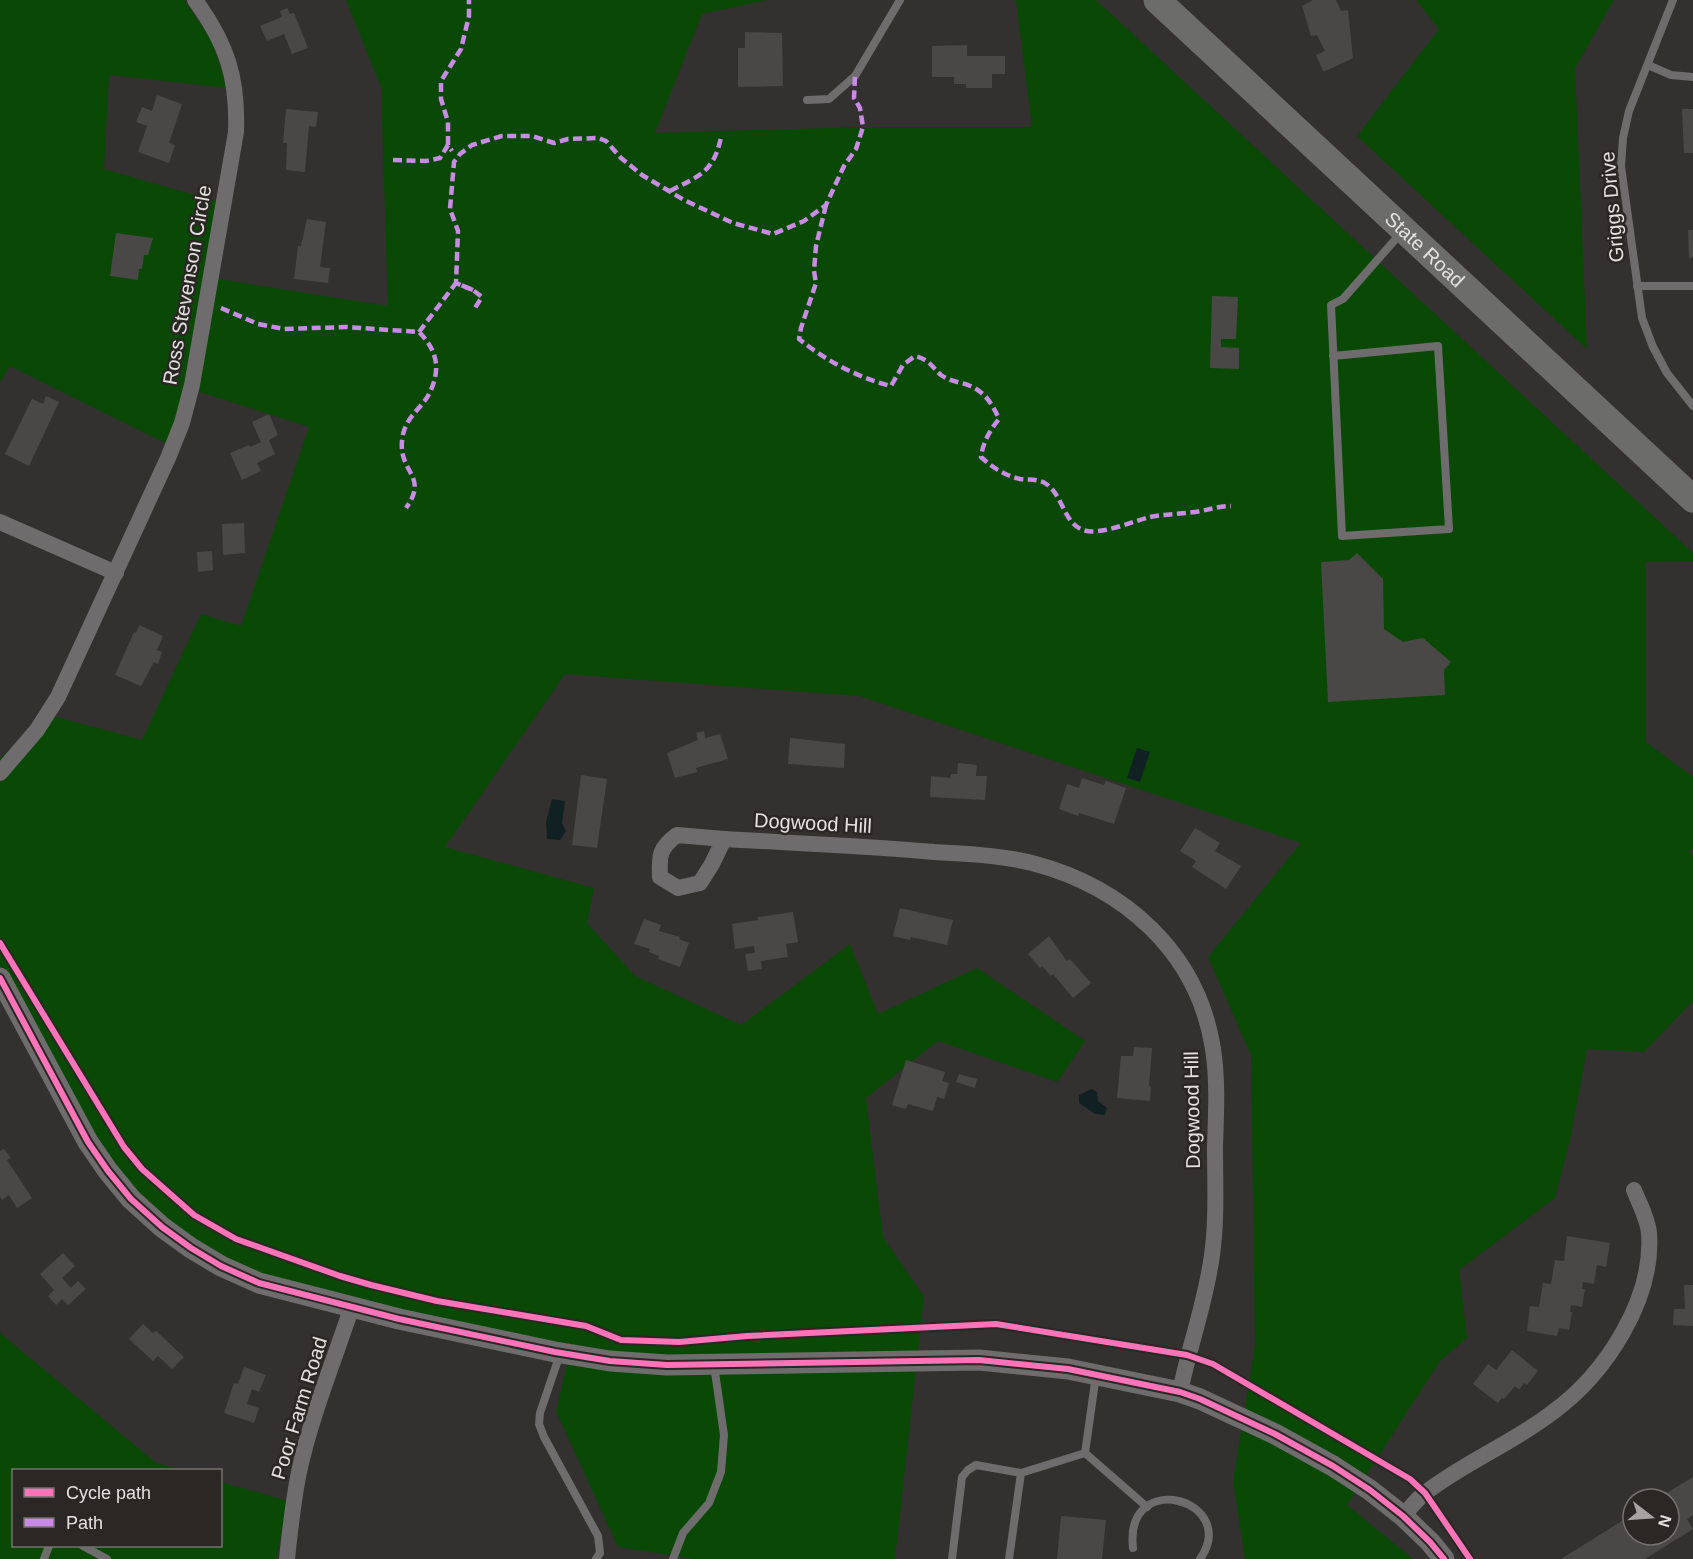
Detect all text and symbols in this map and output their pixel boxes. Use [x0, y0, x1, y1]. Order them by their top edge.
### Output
street label: Griggs Drive [1596, 151, 1628, 263]
street label: Ross Stevenson Circle [159, 183, 215, 387]
street label: State Road [1381, 207, 1469, 292]
street label: Dogwood Hill [754, 809, 872, 837]
street label: Dogwood Hill [1180, 1051, 1204, 1169]
street label: Poor Farm Road [267, 1334, 331, 1482]
legend [12, 1469, 222, 1547]
text: Cycle path [66, 1483, 151, 1503]
north arrow [1621, 1487, 1681, 1547]
text: Path [66, 1513, 103, 1533]
text: N [1655, 1513, 1675, 1529]

